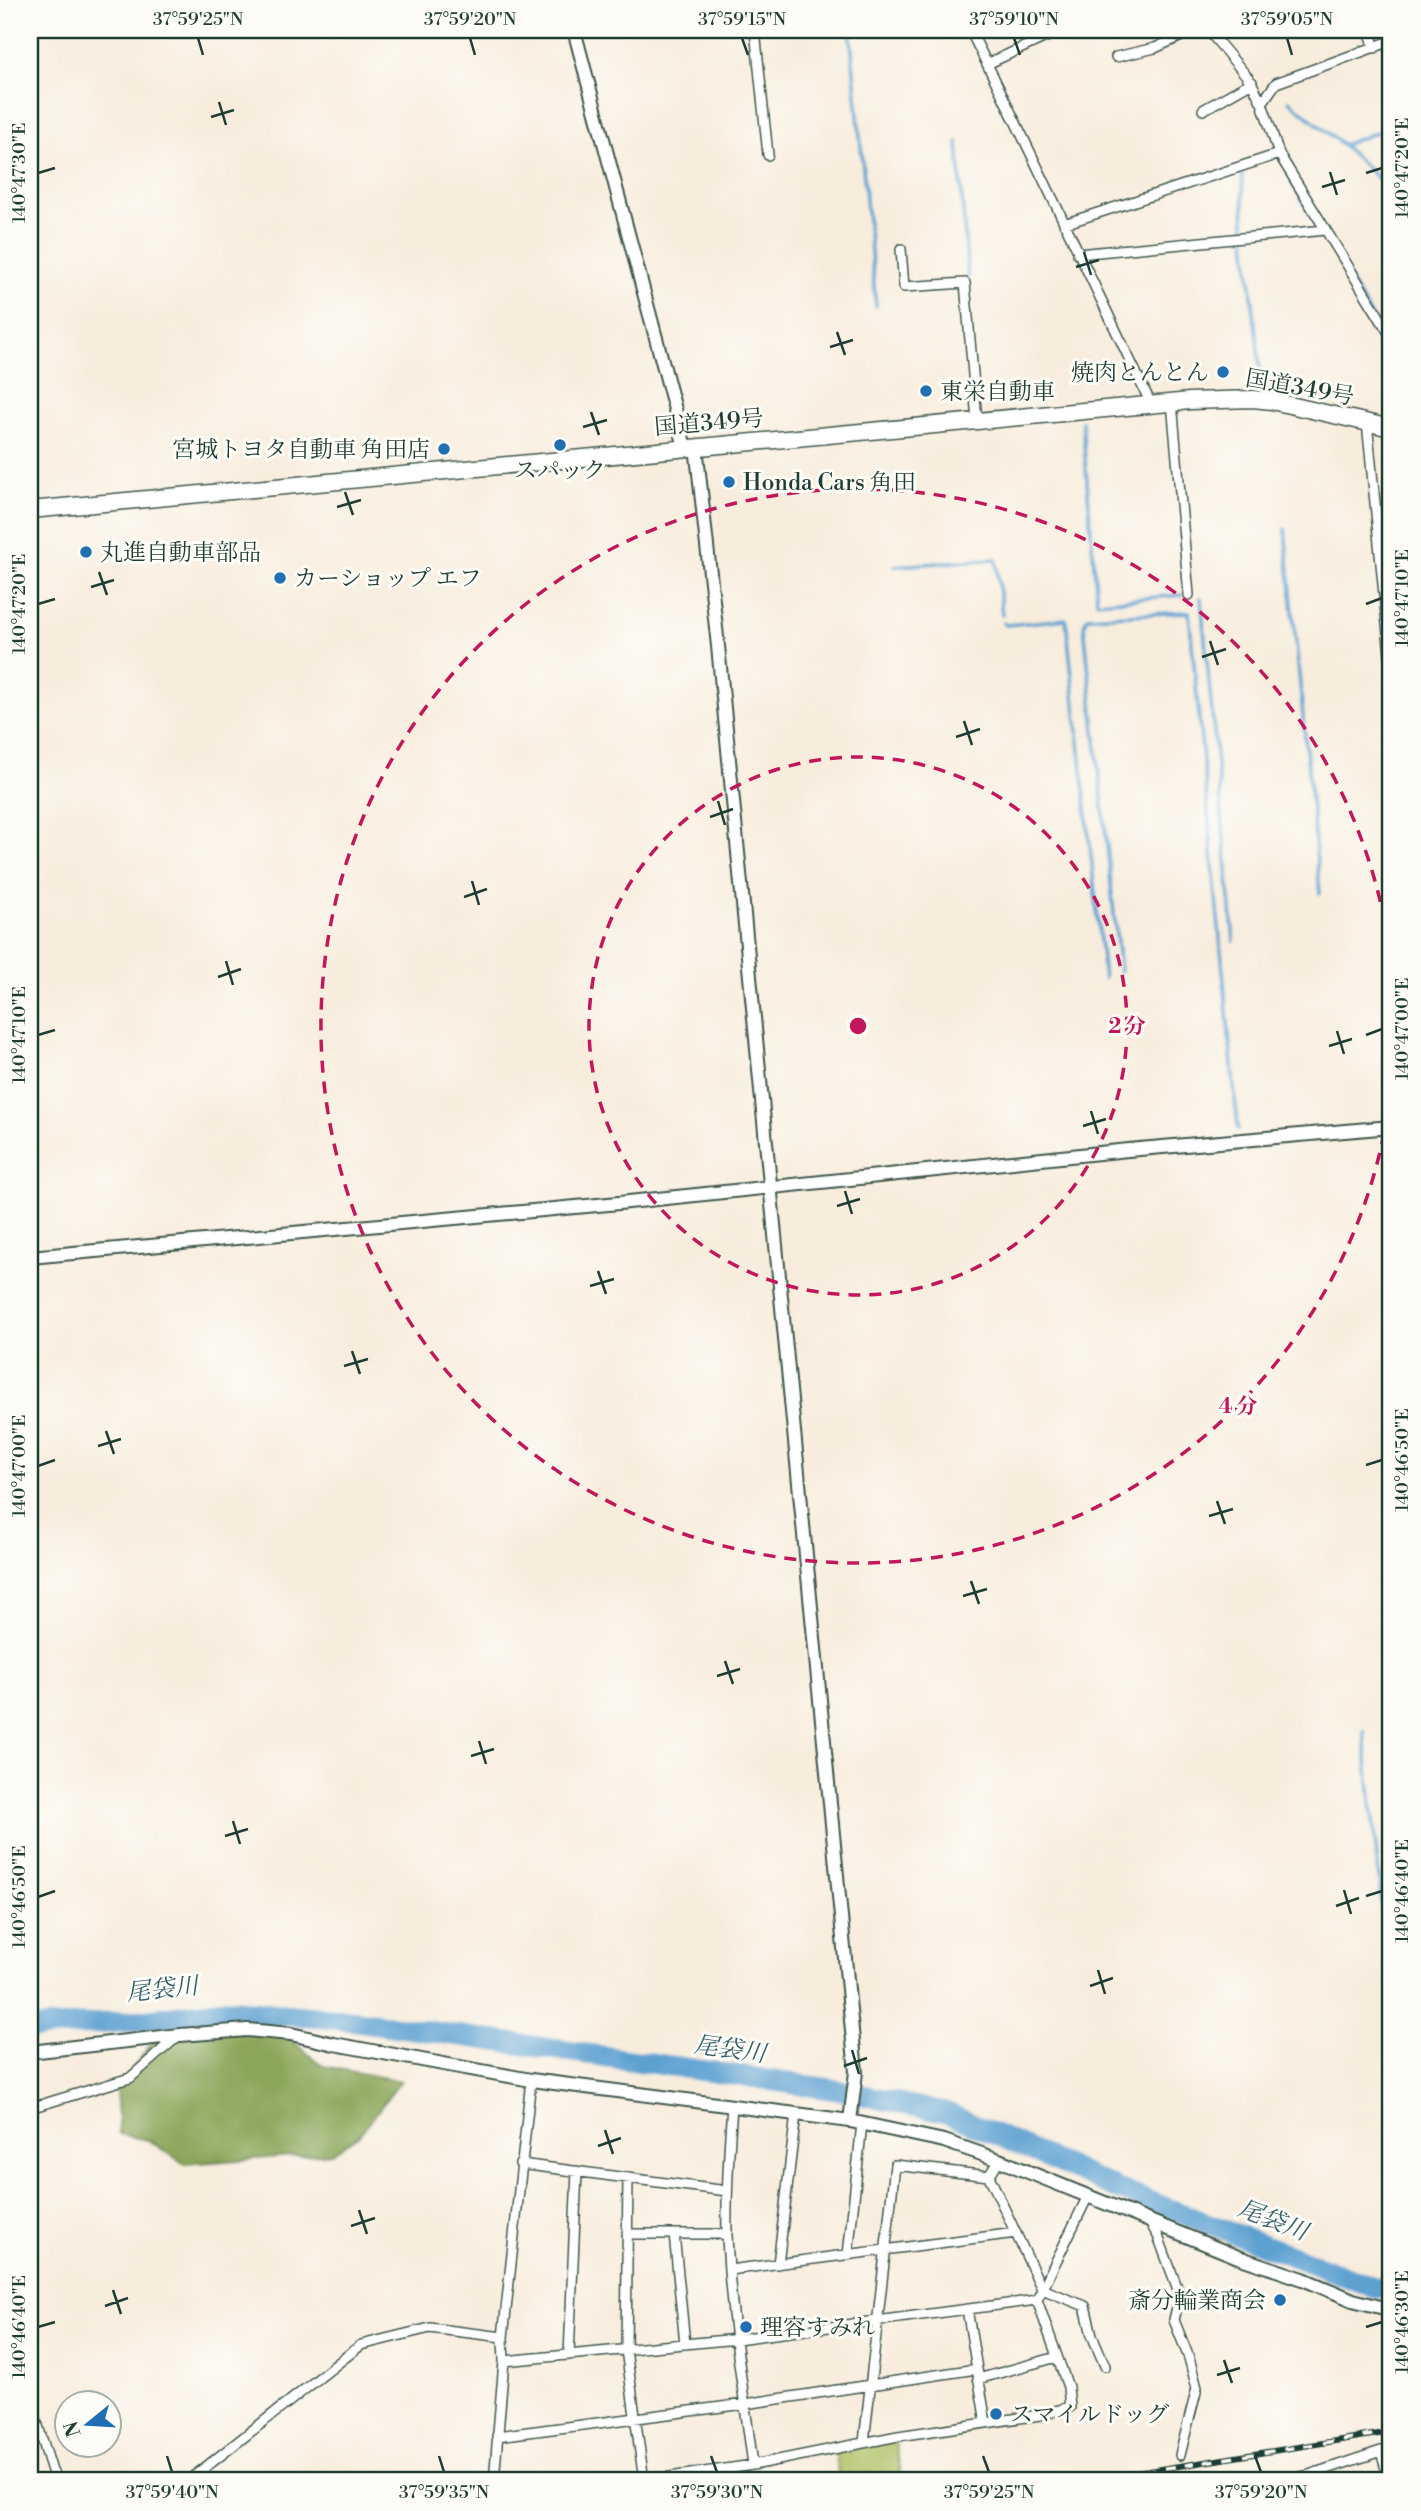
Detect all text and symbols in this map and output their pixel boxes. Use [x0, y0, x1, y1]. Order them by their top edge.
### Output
text: 37°59'25"N [153, 8, 244, 31]
text: 37°59'20"N [424, 8, 517, 31]
text: 37°59'15"N [698, 8, 787, 31]
text: 37°59'10"N [969, 8, 1059, 31]
text: 37°59'05"N [1241, 8, 1334, 31]
text: 140°47'20"E [1391, 117, 1414, 219]
text: 140°47'30"E [8, 123, 31, 223]
place label: 焼肉とんとん [1071, 359, 1209, 387]
marker: 焼肉とんとん [1215, 364, 1231, 380]
street label: 国道349号 [1243, 365, 1356, 411]
place label: 東栄自動車 [940, 378, 1055, 406]
marker: 東栄自動車 [918, 383, 934, 399]
street label: 国道349号 [653, 404, 765, 442]
place label: 宮城トヨタ自動車 角田店 [172, 436, 430, 464]
marker: スパック [552, 437, 568, 453]
marker: 宮城トヨタ自動車 角田店 [436, 441, 452, 457]
place label: スパック [514, 457, 606, 485]
place label: Honda Cars 角田 [743, 469, 916, 497]
marker: Honda Cars 角田 [721, 474, 737, 490]
place label: 丸進自動車部品 [100, 539, 261, 567]
marker: 丸進自動車部品 [78, 544, 94, 560]
text: 140°47'10"E [1391, 549, 1414, 647]
text: 140°47'20"E [8, 553, 31, 655]
place label: カーショップ エフ [294, 565, 482, 593]
marker: カーショップ エフ [272, 570, 288, 586]
text: 140°47'00"E [1391, 978, 1414, 1080]
text: 140°47'10"E [8, 986, 31, 1084]
centre of rings [846, 1014, 870, 1038]
text: 2 分 [1108, 1014, 1146, 1040]
text: 4 分 [1219, 1394, 1257, 1420]
text: 140°46'50"E [1391, 1408, 1414, 1512]
text: 140°47'00"E [8, 1415, 31, 1517]
text: 140°46'40"E [1391, 1839, 1414, 1943]
text: 140°46'50"E [8, 1845, 31, 1949]
water label: 尾袋川 [125, 1971, 202, 2009]
water label: 尾袋川 [692, 2030, 771, 2070]
water label: 尾袋川 [1234, 2194, 1314, 2249]
text: 140°46'30"E [1391, 2270, 1414, 2374]
text: 140°46'40"E [8, 2275, 31, 2379]
place label: 斎分輪業商会 [1128, 2287, 1266, 2315]
marker: 斎分輪業商会 [1272, 2292, 1288, 2308]
place label: 理容すみれ [760, 2314, 875, 2342]
marker: 理容すみれ [738, 2319, 754, 2335]
north arrow [52, 2388, 122, 2458]
place label: スマイルドッグ [1010, 2401, 1169, 2429]
marker: スマイルドッグ [988, 2406, 1004, 2422]
text: N [59, 2418, 87, 2440]
text: 37°59'40"N [125, 2481, 219, 2504]
text: 37°59'35"N [399, 2481, 490, 2504]
text: 37°59'30"N [671, 2481, 764, 2504]
text: 37°59'25"N [944, 2481, 1035, 2504]
text: 37°59'20"N [1215, 2481, 1308, 2504]

